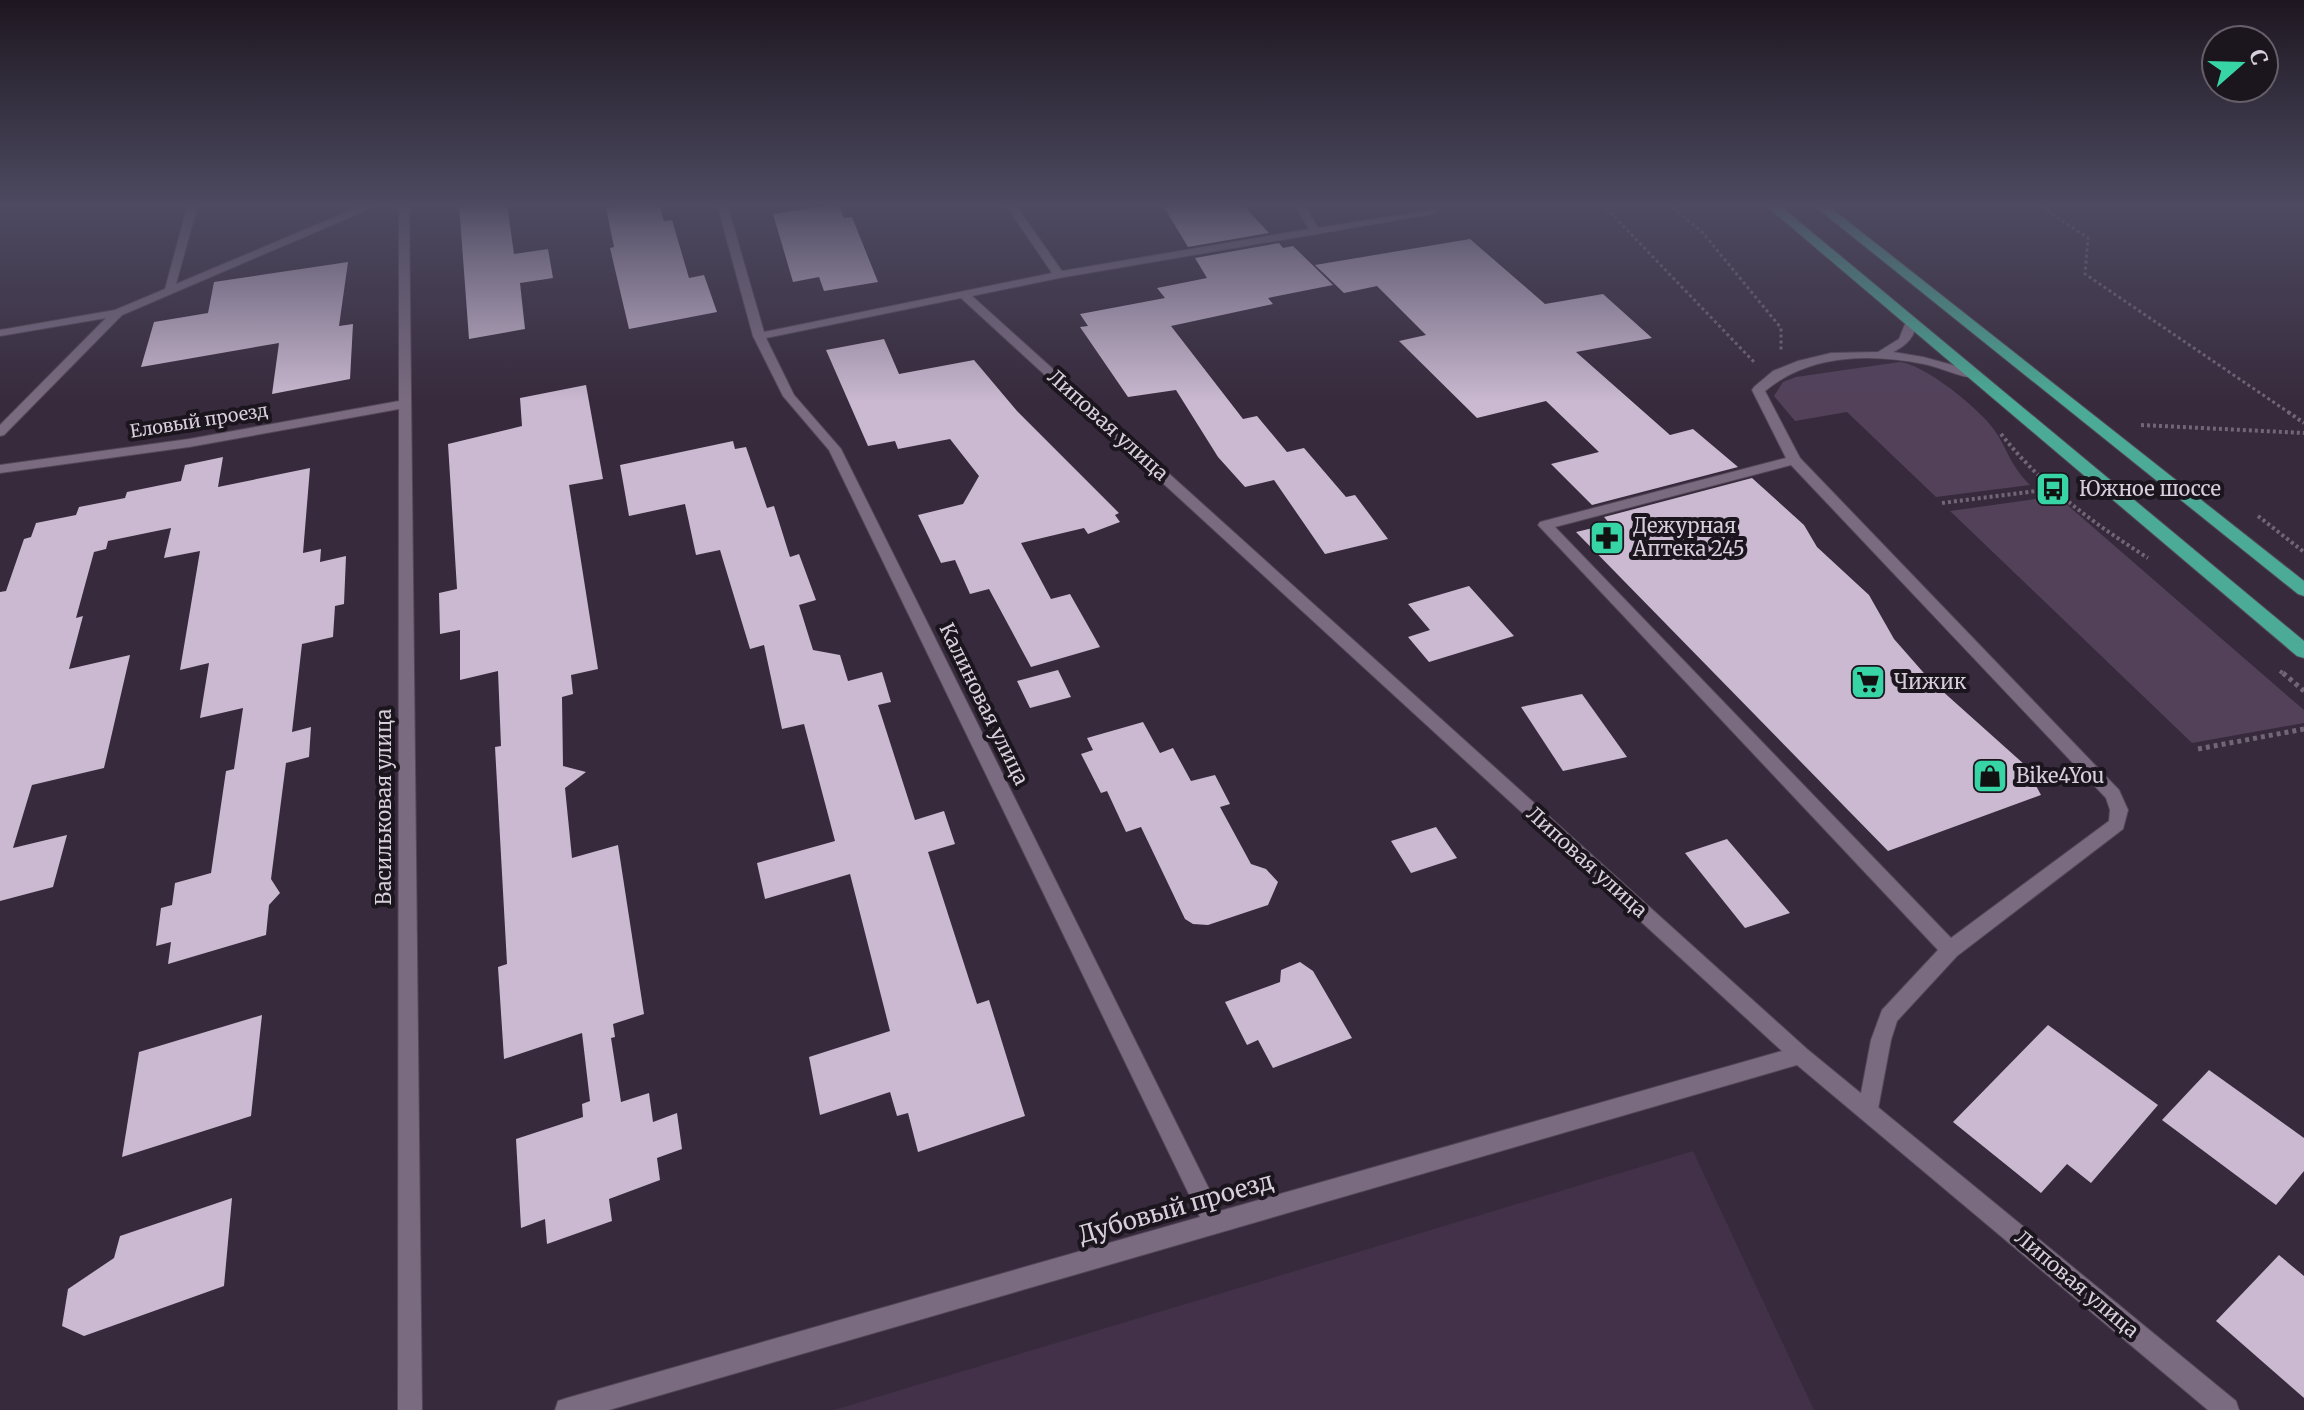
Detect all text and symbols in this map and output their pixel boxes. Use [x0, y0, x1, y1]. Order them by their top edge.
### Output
north arrow [2200, 24, 2280, 104]
text: С [2243, 46, 2274, 69]
street label: Липовая улица [1043, 364, 1174, 486]
street label: Еловый проезд [128, 398, 270, 443]
bus stop icon: Южное шоссе [2034, 470, 2072, 508]
place label: Южное шоссе [2079, 476, 2221, 501]
place label: Дежурная Аптека 245 [1632, 513, 1745, 561]
pharmacy icon: Дежурная Аптека 245 [1588, 519, 1626, 557]
street label: Калиновая улица [934, 619, 1035, 789]
supermarket icon: Чижик [1849, 663, 1887, 701]
place label: Чижик [1894, 669, 1967, 694]
street label: Васильковая улица [371, 709, 396, 905]
shop icon: Bike4You [1971, 757, 2009, 795]
place label: Bike4You [2016, 763, 2104, 788]
street label: Липовая улица [1522, 801, 1653, 923]
street label: Дубовый проезд [1075, 1165, 1277, 1250]
street label: Липовая улица [2010, 1225, 2144, 1343]

